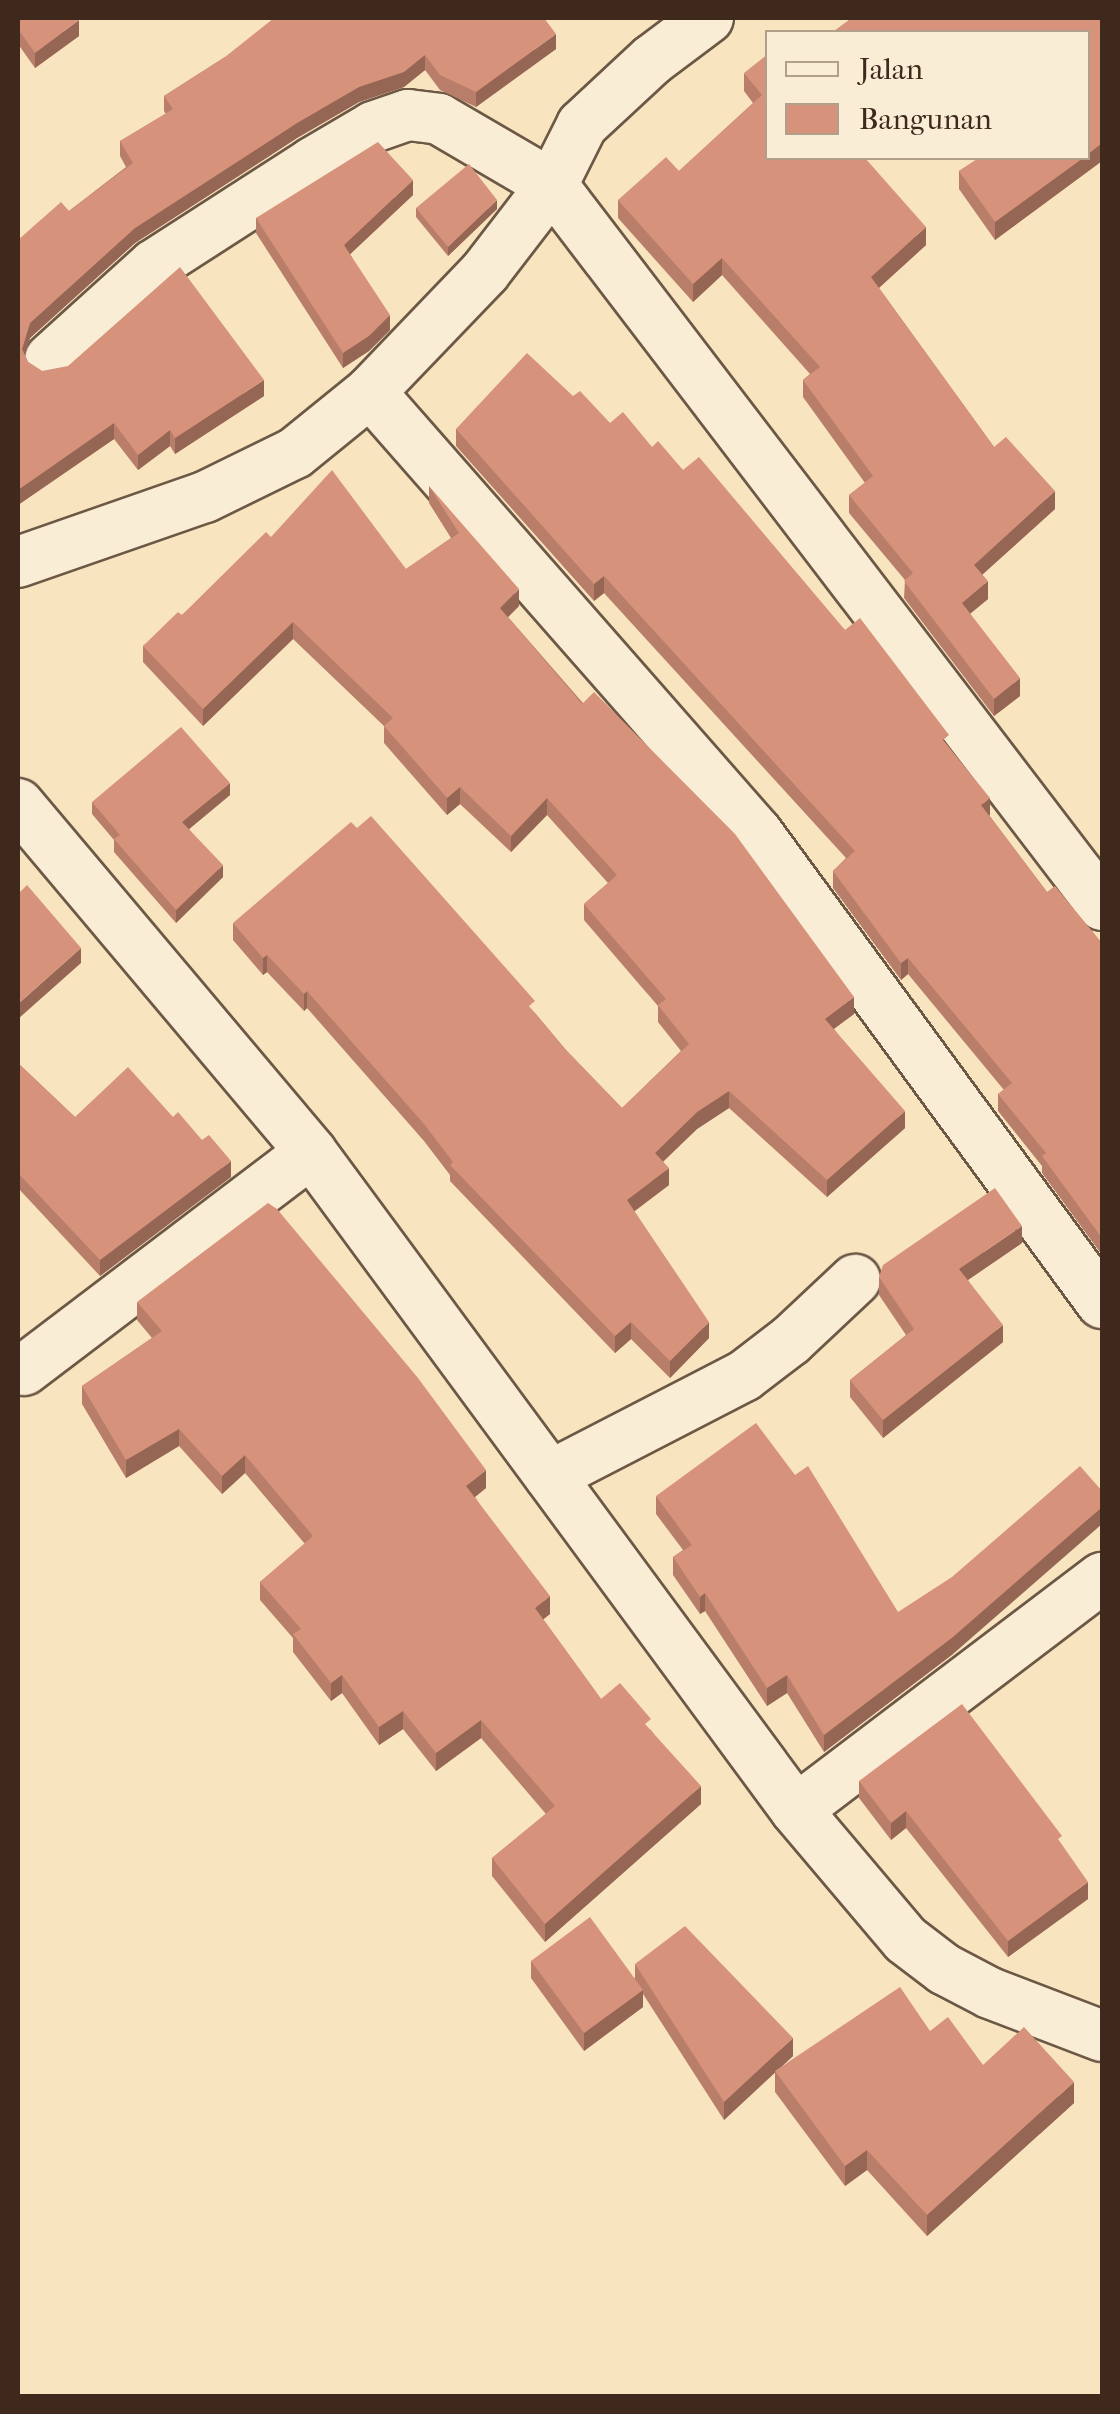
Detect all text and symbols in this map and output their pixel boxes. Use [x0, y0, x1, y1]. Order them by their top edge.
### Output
legend [765, 30, 1090, 160]
text: Jalan [859, 52, 923, 87]
text: Bangunan [859, 102, 992, 137]

